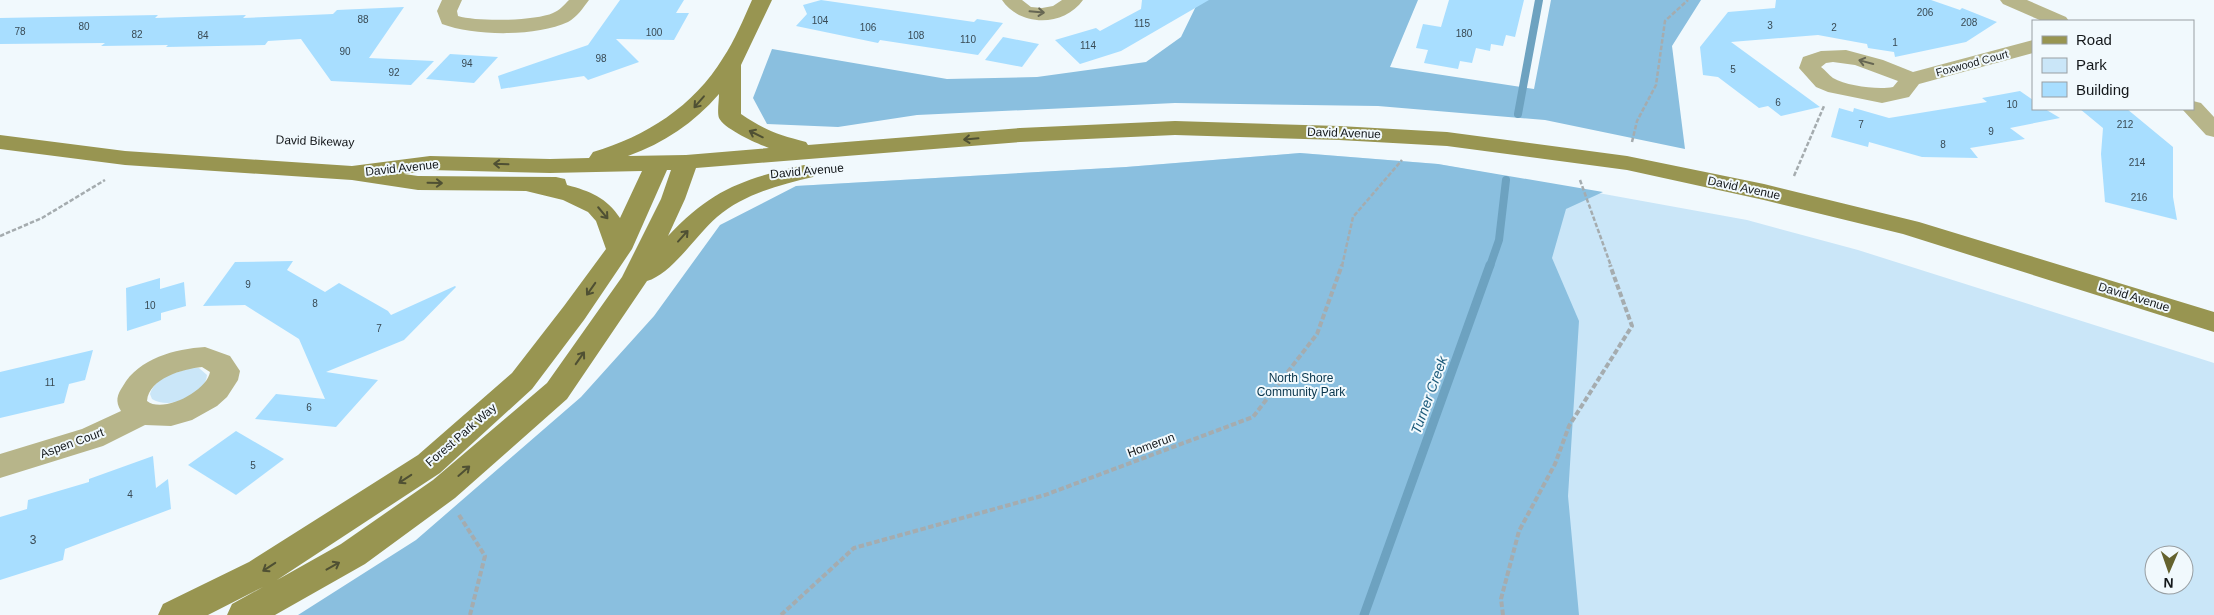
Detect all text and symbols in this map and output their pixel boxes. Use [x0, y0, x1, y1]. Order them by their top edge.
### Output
one-way arrow [1028, 7, 1044, 17]
house number: 206 [1917, 7, 1934, 18]
house number: 88 [357, 14, 369, 25]
house number: 104 [812, 15, 829, 26]
house number: 208 [1961, 17, 1978, 28]
house number: 115 [1134, 18, 1150, 29]
house number: 3 [1767, 20, 1773, 31]
legend [2032, 20, 2194, 110]
house number: 80 [78, 21, 90, 32]
house number: 106 [860, 22, 877, 33]
house number: 2 [1831, 22, 1837, 33]
house number: 78 [14, 26, 26, 37]
house number: 100 [646, 27, 663, 38]
house number: 180 [1456, 28, 1473, 39]
house number: 82 [131, 29, 143, 40]
house number: 84 [197, 30, 209, 41]
house number: 108 [908, 30, 925, 41]
text: Road [2076, 31, 2112, 48]
house number: 110 [960, 34, 976, 45]
house number: 1 [1892, 37, 1898, 48]
house number: 114 [1080, 40, 1096, 51]
house number: 90 [339, 46, 351, 57]
street label: Foxwood Court [1934, 48, 2010, 78]
house number: 98 [595, 53, 607, 64]
text: Park [2076, 56, 2107, 73]
one-way arrow [1858, 57, 1874, 66]
house number: 94 [461, 58, 473, 69]
house number: 5 [1730, 64, 1736, 75]
house number: 92 [388, 67, 400, 78]
text: Building [2076, 81, 2129, 98]
one-way arrow [694, 96, 705, 109]
house number: 6 [1775, 97, 1781, 108]
house number: 10 [2006, 99, 2018, 110]
house number: 7 [1858, 119, 1864, 130]
house number: 212 [2117, 119, 2134, 130]
street label: David Avenue [1307, 125, 1381, 141]
house number: 9 [1988, 126, 1994, 137]
one-way arrow [749, 129, 764, 138]
street label: David Bikeway [275, 133, 355, 149]
one-way arrow [963, 134, 979, 144]
house number: 8 [1940, 139, 1946, 150]
street label: David Avenue [365, 157, 440, 179]
house number: 214 [2129, 157, 2146, 168]
one-way arrow [494, 159, 510, 169]
street label: David Avenue [770, 161, 845, 181]
street label: David Avenue [1706, 173, 1782, 203]
one-way arrow [427, 178, 443, 188]
house number: 216 [2131, 192, 2148, 203]
one-way arrow [597, 206, 608, 219]
one-way arrow [677, 229, 689, 242]
house number: 9 [245, 279, 251, 290]
street label: David Avenue [2097, 280, 2172, 315]
one-way arrow [586, 282, 596, 296]
house number: 8 [312, 298, 318, 309]
house number: 10 [144, 300, 156, 311]
house number: 7 [376, 323, 382, 334]
one-way arrow [575, 351, 585, 365]
water label: Turner Creek [1408, 353, 1451, 436]
park label: North Shore Community Park [1257, 371, 1346, 399]
house number: 11 [45, 377, 56, 388]
street label: Forest Park Way [423, 401, 499, 469]
house number: 6 [306, 402, 312, 413]
street label: Aspen Court [38, 425, 106, 461]
street label: Homerun [1125, 430, 1177, 460]
house number: 5 [250, 460, 256, 471]
one-way arrow [458, 465, 471, 477]
one-way arrow [399, 474, 413, 484]
house number: 4 [127, 489, 133, 500]
house number: 3 [30, 533, 37, 547]
north arrow [2144, 545, 2194, 595]
one-way arrow [325, 560, 339, 570]
one-way arrow [262, 562, 276, 572]
text: N [2163, 575, 2174, 591]

